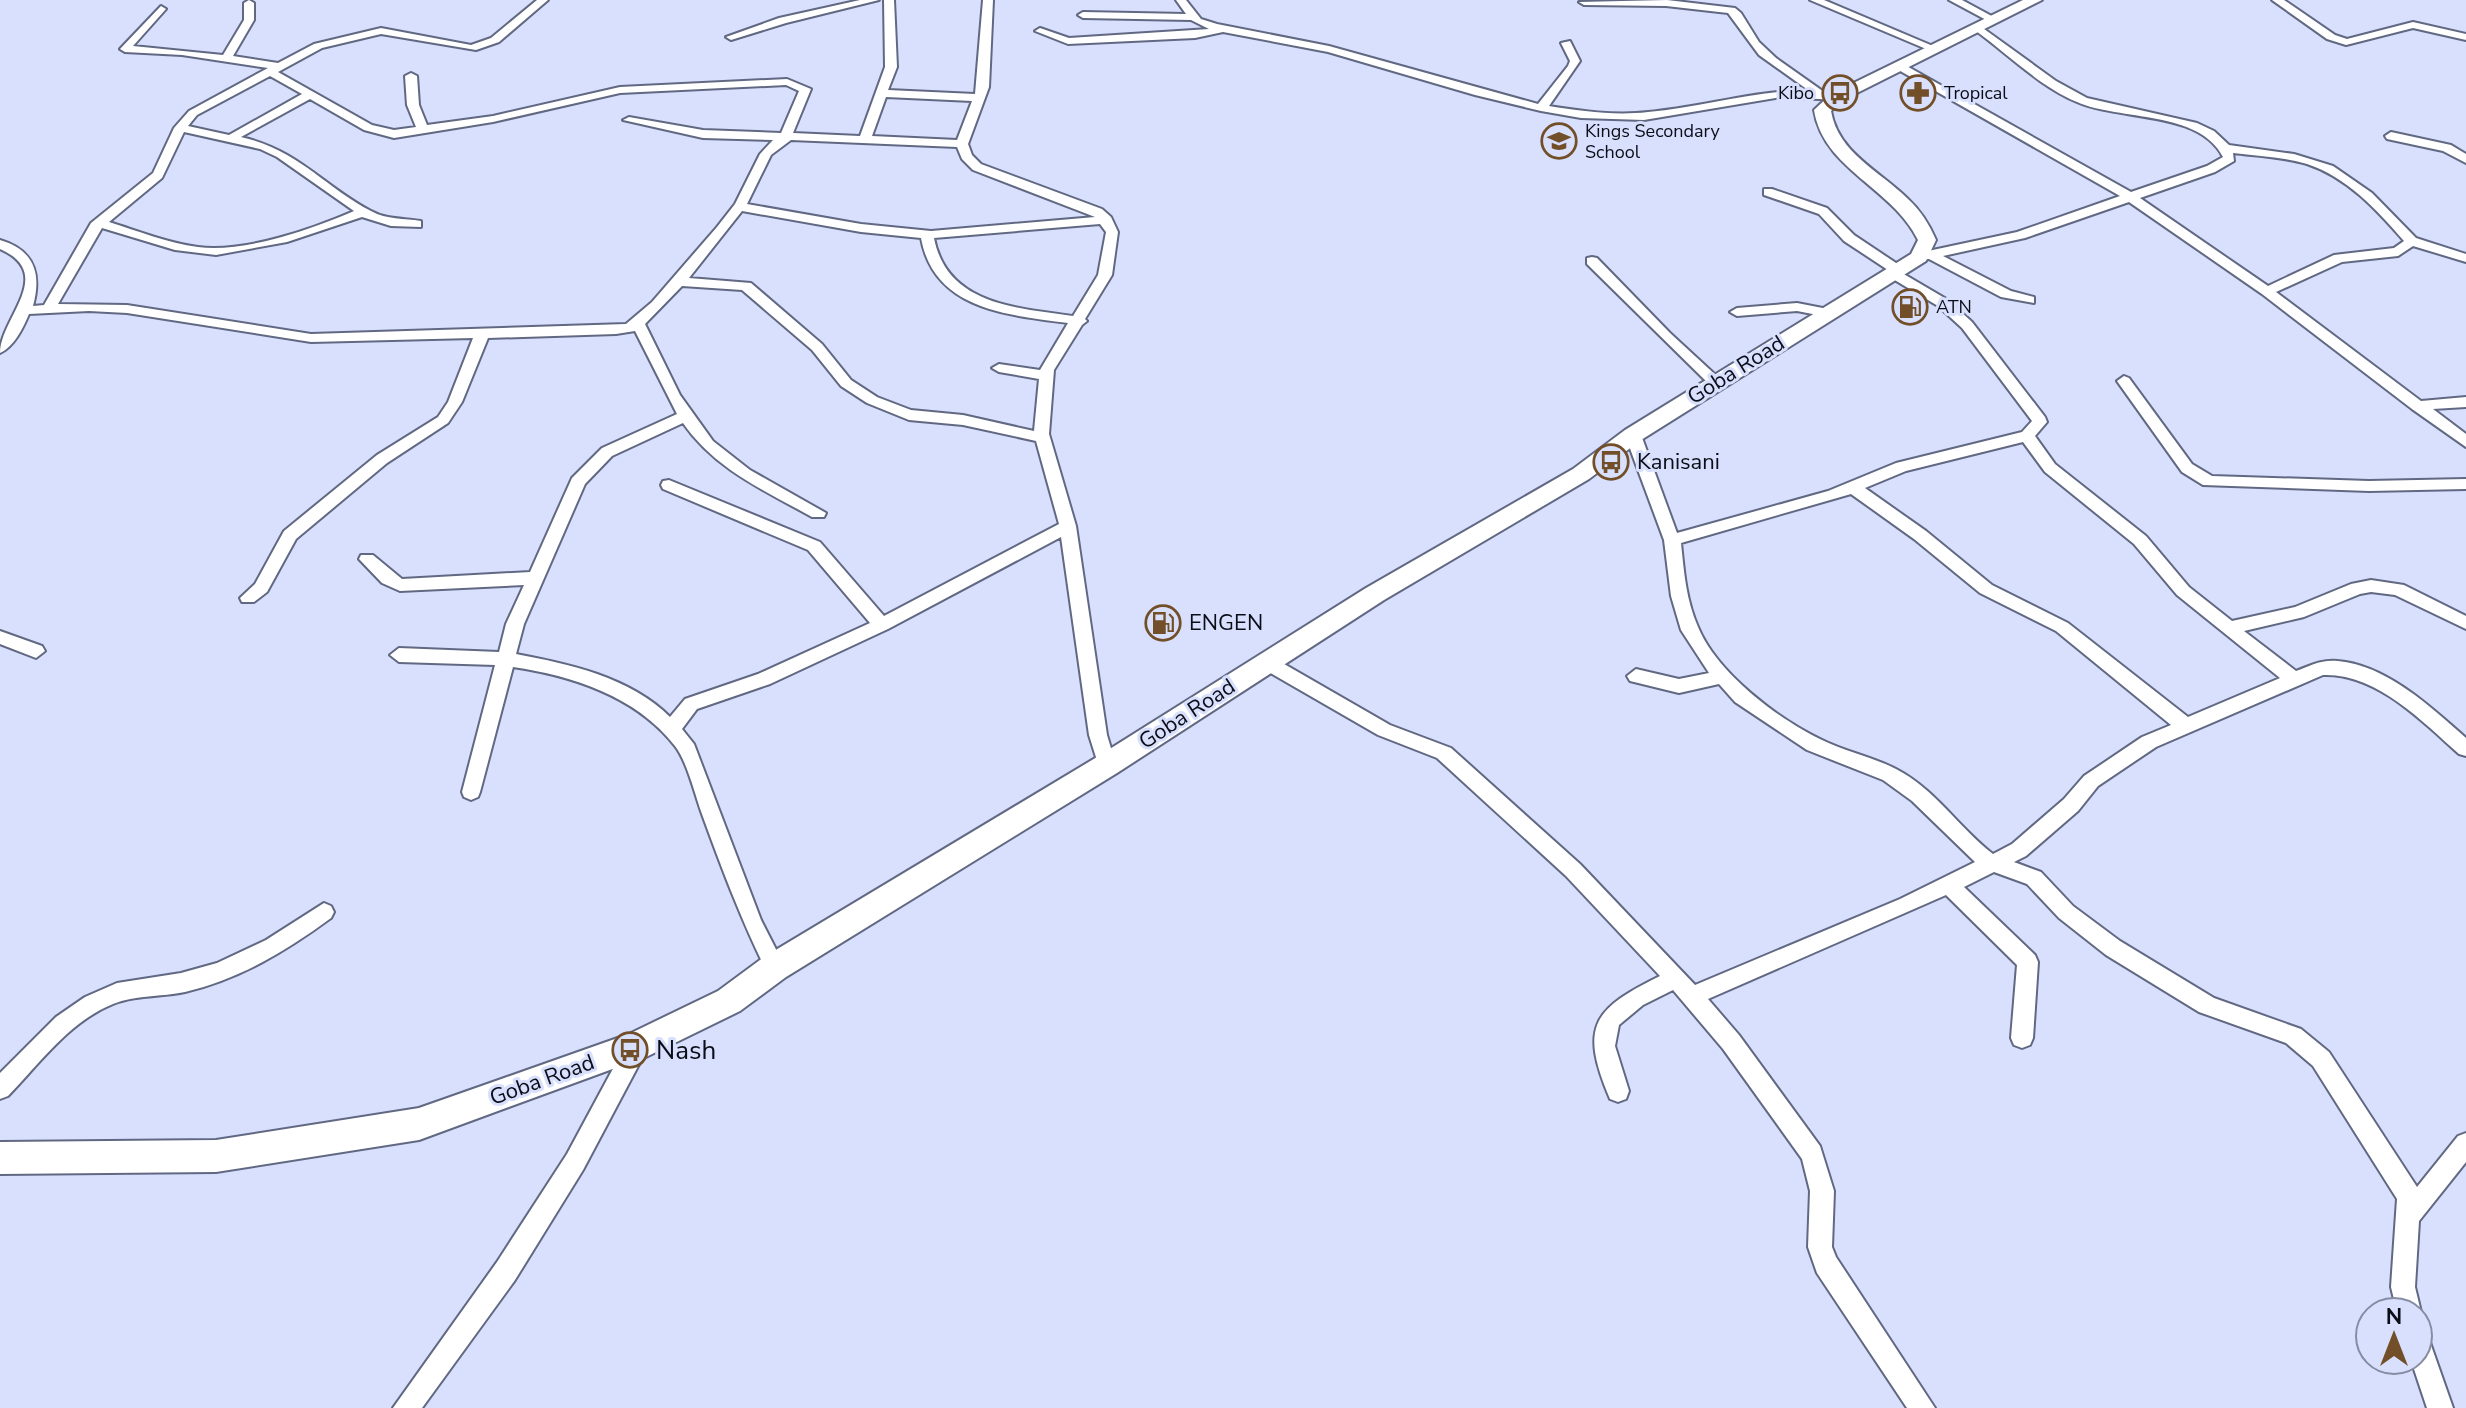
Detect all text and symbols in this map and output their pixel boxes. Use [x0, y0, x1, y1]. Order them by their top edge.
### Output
bus stop icon: Kibo [1821, 74, 1859, 112]
pharmacy icon: Tropical [1899, 74, 1937, 112]
place label: Kibo [1778, 81, 1814, 105]
place label: Tropical [1944, 81, 2008, 105]
place label: Kings Secondary School [1585, 119, 1721, 164]
school or university icon: Kings Secondary School [1540, 122, 1578, 160]
fuel station icon: ATN [1891, 288, 1929, 326]
place label: ATN [1936, 295, 1972, 319]
street label: Goba Road [1682, 328, 1790, 412]
bus stop icon: Kanisani [1592, 443, 1630, 481]
place label: Kanisani [1637, 447, 1720, 477]
fuel station icon: ENGEN [1144, 604, 1182, 642]
place label: ENGEN [1189, 608, 1263, 638]
street label: Goba Road [1133, 672, 1241, 756]
bus stop icon: Nash [611, 1031, 649, 1069]
place label: Nash [656, 1033, 716, 1068]
street label: Goba Road [485, 1047, 599, 1113]
north arrow [2354, 1296, 2434, 1376]
text: N [2386, 1302, 2402, 1332]

